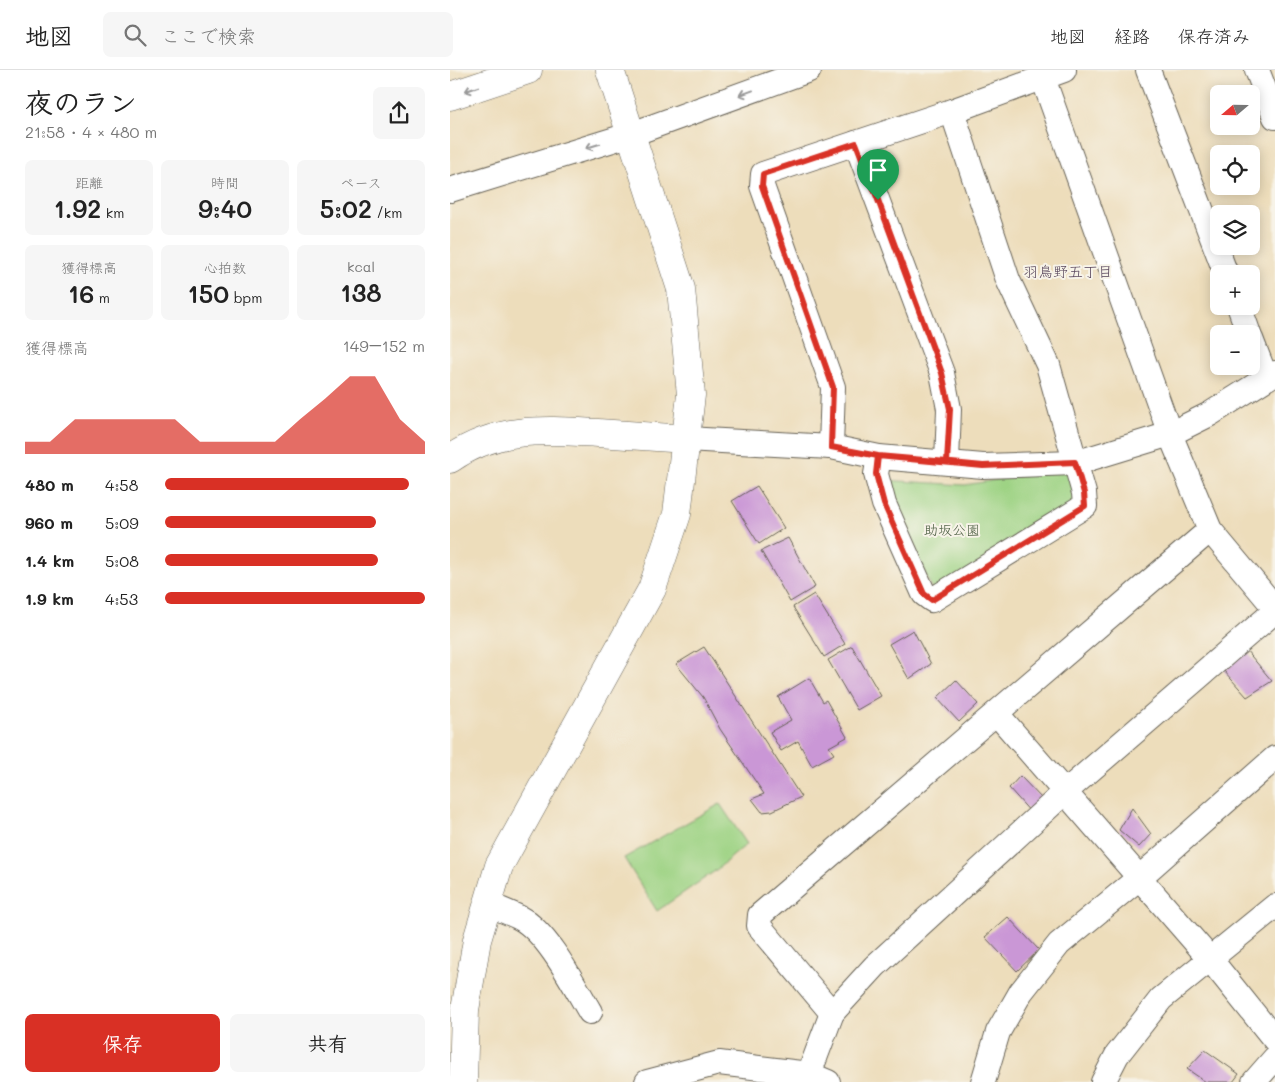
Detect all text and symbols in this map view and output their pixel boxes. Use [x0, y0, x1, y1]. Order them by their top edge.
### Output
search box [103, 12, 453, 57]
text: 地図 [25, 20, 73, 51]
icon: search [121, 21, 149, 49]
text: ここで検索 [161, 23, 256, 48]
text: 地図 [1050, 24, 1086, 48]
text: 経路 [1114, 24, 1150, 48]
text: 保存済み [1178, 24, 1250, 48]
text: 夜のラン [25, 84, 137, 120]
one-way arrow [465, 84, 481, 94]
north arrow [1210, 85, 1260, 135]
map controls [1210, 85, 1260, 375]
button: share [373, 87, 425, 139]
one-way arrow [739, 89, 755, 98]
text: 21:58 · 4 × 480 m [25, 121, 157, 142]
one-way arrow [585, 142, 601, 152]
button: locate [1210, 145, 1260, 195]
pin [857, 149, 899, 200]
icon: arrive [864, 156, 892, 184]
text: 距離 [75, 173, 103, 192]
text: 時間 [211, 173, 239, 192]
text: ペース [340, 173, 382, 192]
text: 1.92 [54, 192, 101, 224]
text: 9:40 [198, 192, 252, 224]
text: 5:02 [320, 192, 372, 224]
text: km [101, 203, 124, 222]
text: /km [372, 203, 402, 222]
button: layers [1210, 205, 1260, 255]
text: kcal [347, 257, 375, 276]
text: 獲得標高 [61, 258, 117, 277]
text: 心拍数 [204, 258, 246, 277]
district label: 羽鳥野五丁目 [1023, 261, 1113, 281]
button: + [1210, 265, 1260, 315]
text: 138 [340, 276, 382, 308]
text: 16 [68, 277, 94, 309]
text: 150 [188, 277, 229, 309]
text: m [94, 288, 110, 307]
text: bpm [229, 288, 262, 307]
button: − [1210, 325, 1260, 375]
text: 149–152 m [343, 335, 425, 356]
text: 獲得標高 [25, 337, 89, 358]
text: 480 m [25, 474, 74, 495]
text: 4:58 [105, 474, 138, 495]
text: 960 m [25, 512, 73, 533]
text: 5:09 [105, 512, 139, 533]
park label: 助坂公園 [924, 520, 980, 539]
text: 1.4 km [25, 550, 74, 571]
text: 5:08 [105, 550, 139, 571]
text: 1.9 km [25, 588, 74, 609]
text: 4:53 [105, 588, 138, 609]
button: 保存 [25, 1014, 220, 1072]
button: 共有 [230, 1014, 425, 1072]

